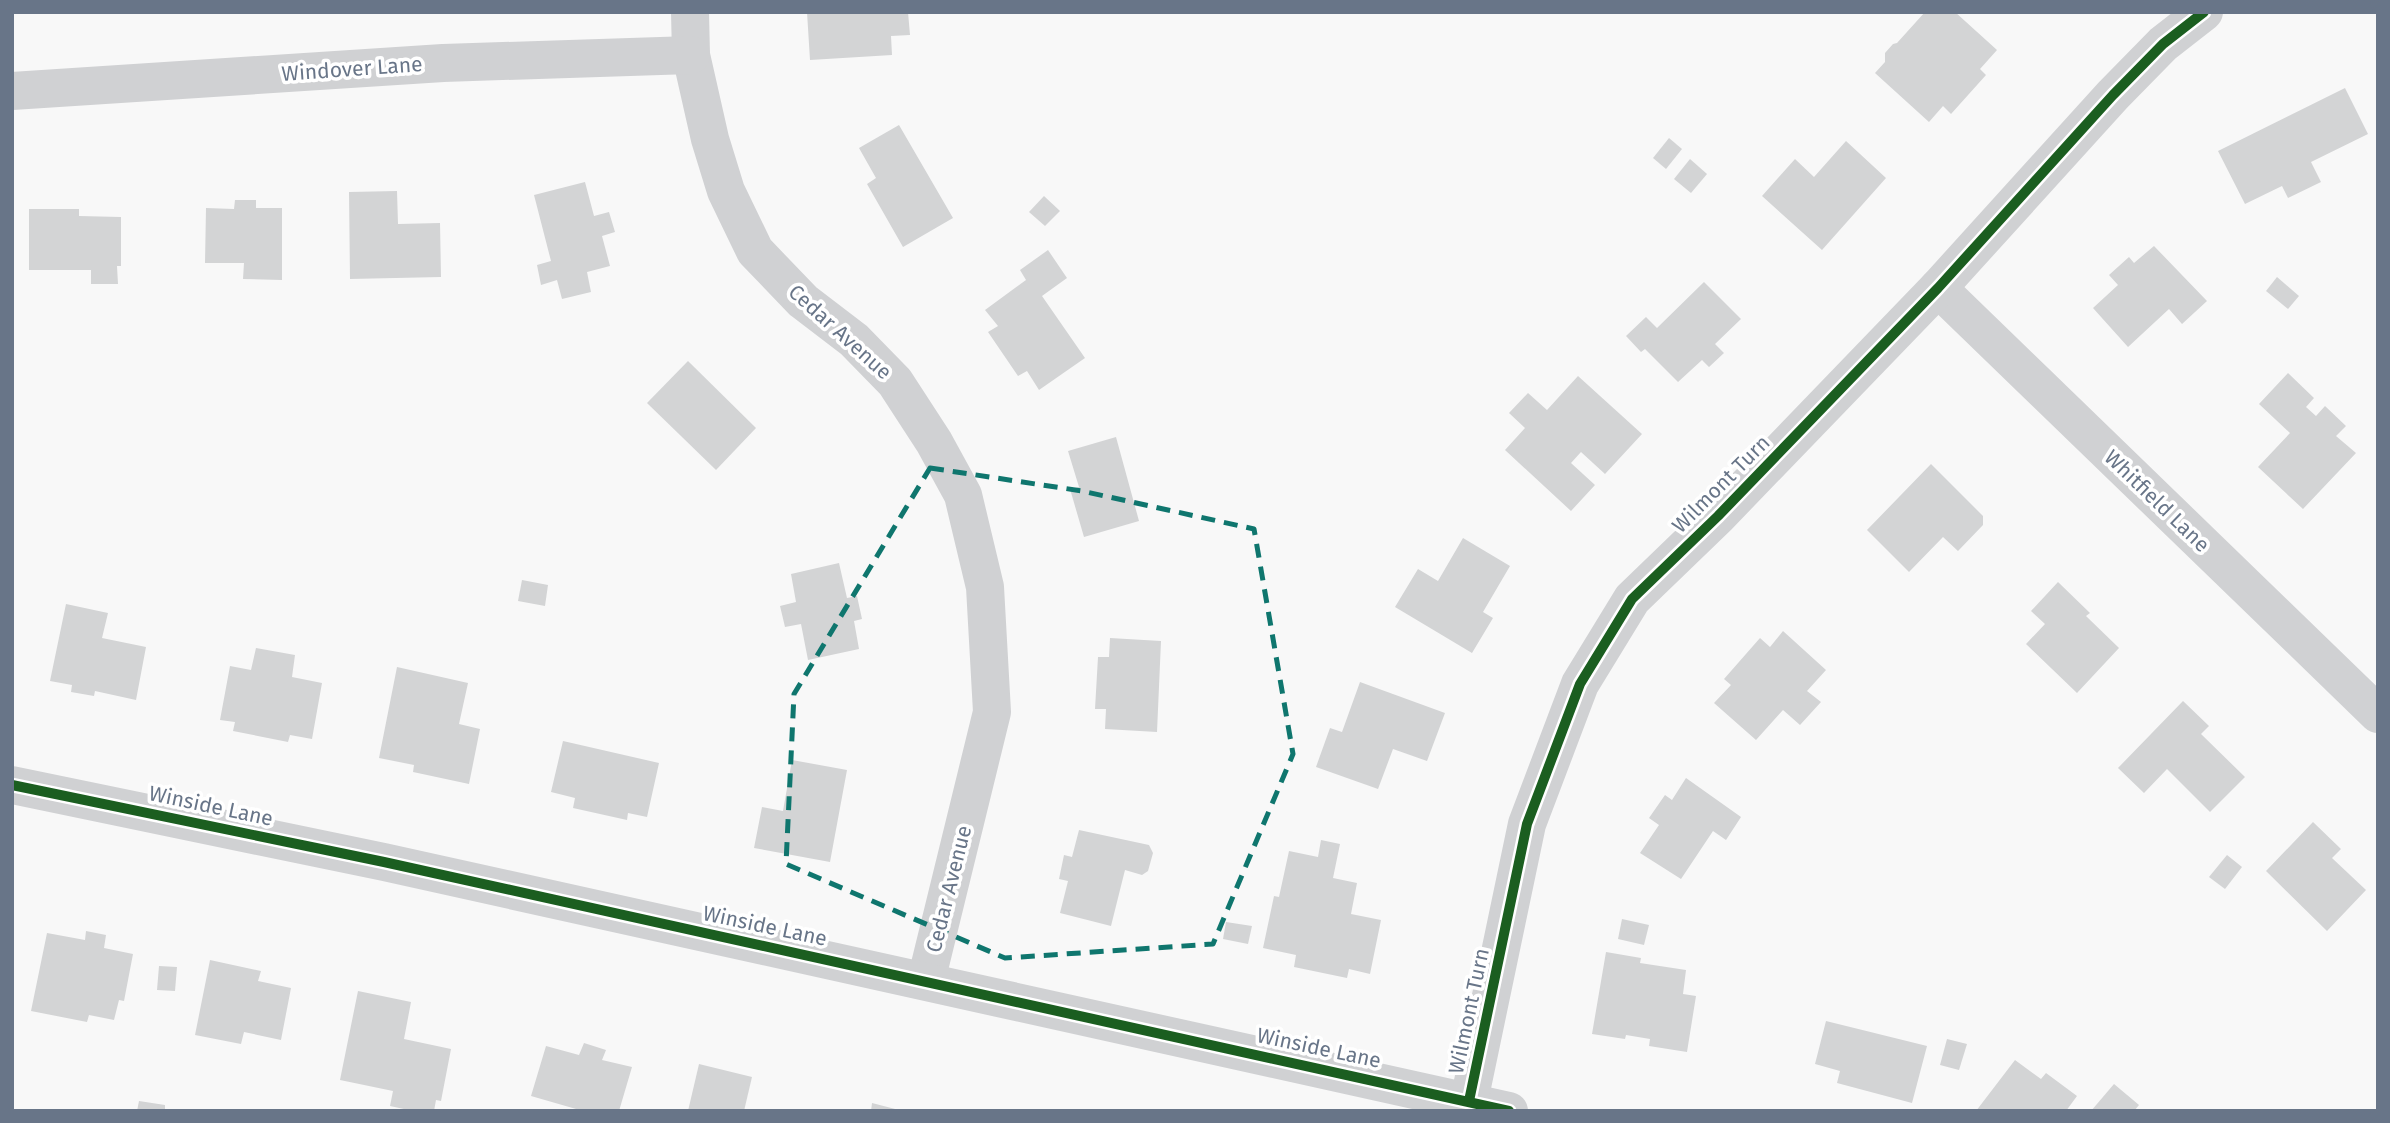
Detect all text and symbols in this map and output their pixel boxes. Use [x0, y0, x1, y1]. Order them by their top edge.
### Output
street label: Windover Lane [281, 51, 423, 87]
street label: Cedar Avenue [783, 279, 897, 385]
street label: Wilmont Turn [1667, 430, 1775, 538]
street label: Whitfield Lane [2099, 444, 2215, 558]
street label: Winside Lane [147, 780, 275, 832]
street label: Cedar Avenue [921, 823, 977, 955]
street label: Winside Lane [701, 900, 829, 952]
street label: Wilmont Turn [1443, 946, 1495, 1076]
street label: Winside Lane [1255, 1022, 1383, 1074]

